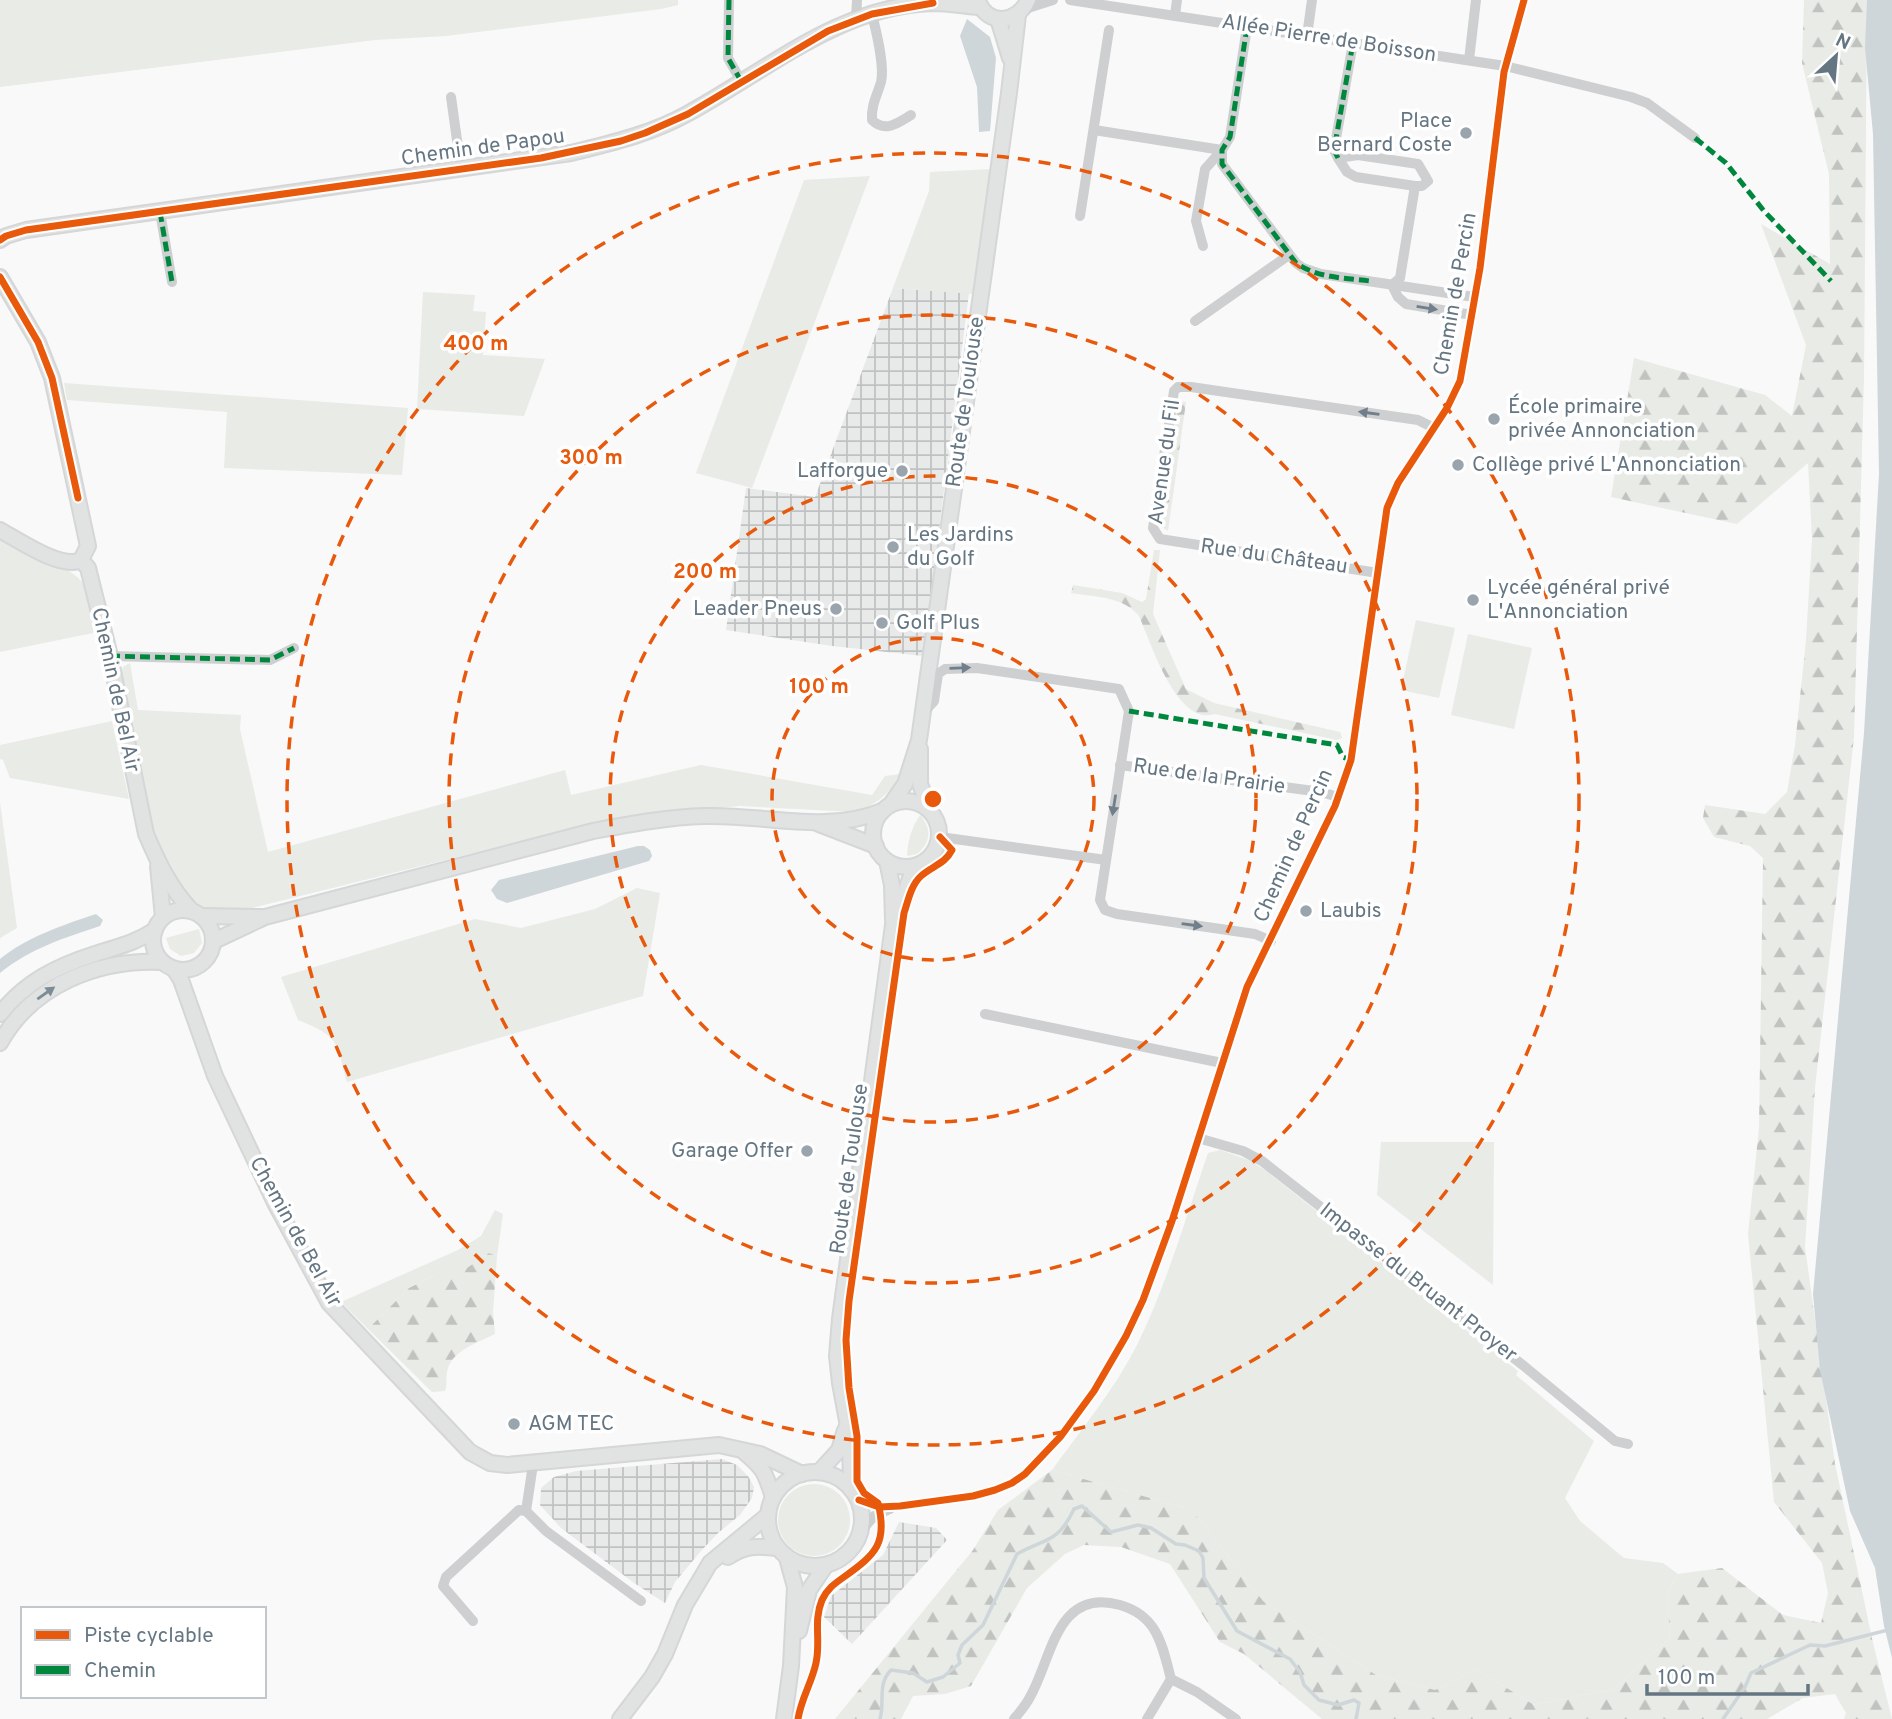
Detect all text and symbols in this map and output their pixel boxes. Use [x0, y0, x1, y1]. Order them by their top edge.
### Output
street label: Allée Pierre de Boisson [1220, 9, 1438, 69]
north arrow [1801, 21, 1871, 91]
text: N [1831, 29, 1854, 56]
place label: Place Bernard Coste [1317, 108, 1452, 159]
street label: Chemin de Papou [399, 123, 567, 173]
marker: Place Bernard Coste [1458, 125, 1474, 141]
street label: Chemin de Percin [1428, 210, 1484, 378]
one-way arrow [1416, 303, 1438, 314]
street label: Route de Toulouse [941, 315, 991, 489]
text: 400 m [444, 331, 508, 358]
place label: École primaire privée Annonciation [1508, 393, 1696, 445]
street label: Avenue du Fil [1143, 398, 1187, 526]
one-way arrow [1357, 407, 1379, 418]
marker: École primaire privée Annonciation [1486, 411, 1502, 427]
text: 300 m [559, 445, 623, 472]
place label: Collège privé L'Annonciation [1472, 452, 1741, 479]
marker: Collège privé L'Annonciation [1450, 457, 1466, 473]
place label: Lafforgue [797, 458, 888, 485]
marker: Lafforgue [894, 463, 910, 479]
place label: Les Jardins du Golf [907, 522, 1014, 573]
street label: Rue du Château [1199, 533, 1349, 581]
marker: Les Jardins du Golf [885, 539, 901, 555]
text: 200 m [673, 559, 737, 586]
place label: Lycée général privé L'Annonciation [1487, 575, 1670, 626]
marker: Lycée général privé L'Annonciation [1465, 592, 1481, 608]
place label: Leader Pneus [693, 596, 822, 623]
marker: Leader Pneus [828, 601, 844, 617]
street label: Chemin de Bel Air [84, 605, 146, 775]
place label: Golf Plus [896, 610, 980, 637]
marker: Golf Plus [874, 615, 890, 631]
one-way arrow [949, 662, 971, 674]
text: 100 m [789, 674, 849, 701]
street label: Rue de la Prairie [1131, 753, 1287, 801]
street label: Chemin de Percin [1248, 765, 1340, 927]
centre of rings [921, 787, 945, 811]
one-way arrow [1108, 794, 1119, 816]
place label: Laubis [1320, 898, 1382, 925]
marker: Laubis [1298, 903, 1314, 919]
one-way arrow [1181, 920, 1203, 931]
one-way arrow [37, 986, 55, 1000]
street label: Route de Toulouse [825, 1082, 875, 1256]
place label: Garage Offer [671, 1138, 793, 1165]
marker: Garage Offer [799, 1143, 815, 1159]
street label: Chemin de Bel Air [243, 1152, 347, 1312]
street label: Impasse du Bruant Proyer [1314, 1197, 1522, 1369]
place label: AGM TEC [528, 1411, 614, 1438]
marker: AGM TEC [506, 1416, 522, 1432]
legend [21, 1607, 266, 1698]
text: Piste cyclable [84, 1623, 214, 1650]
scale bar [1647, 1652, 1808, 1696]
text: Chemin [84, 1658, 156, 1685]
text: 100 m [1658, 1665, 1715, 1692]

